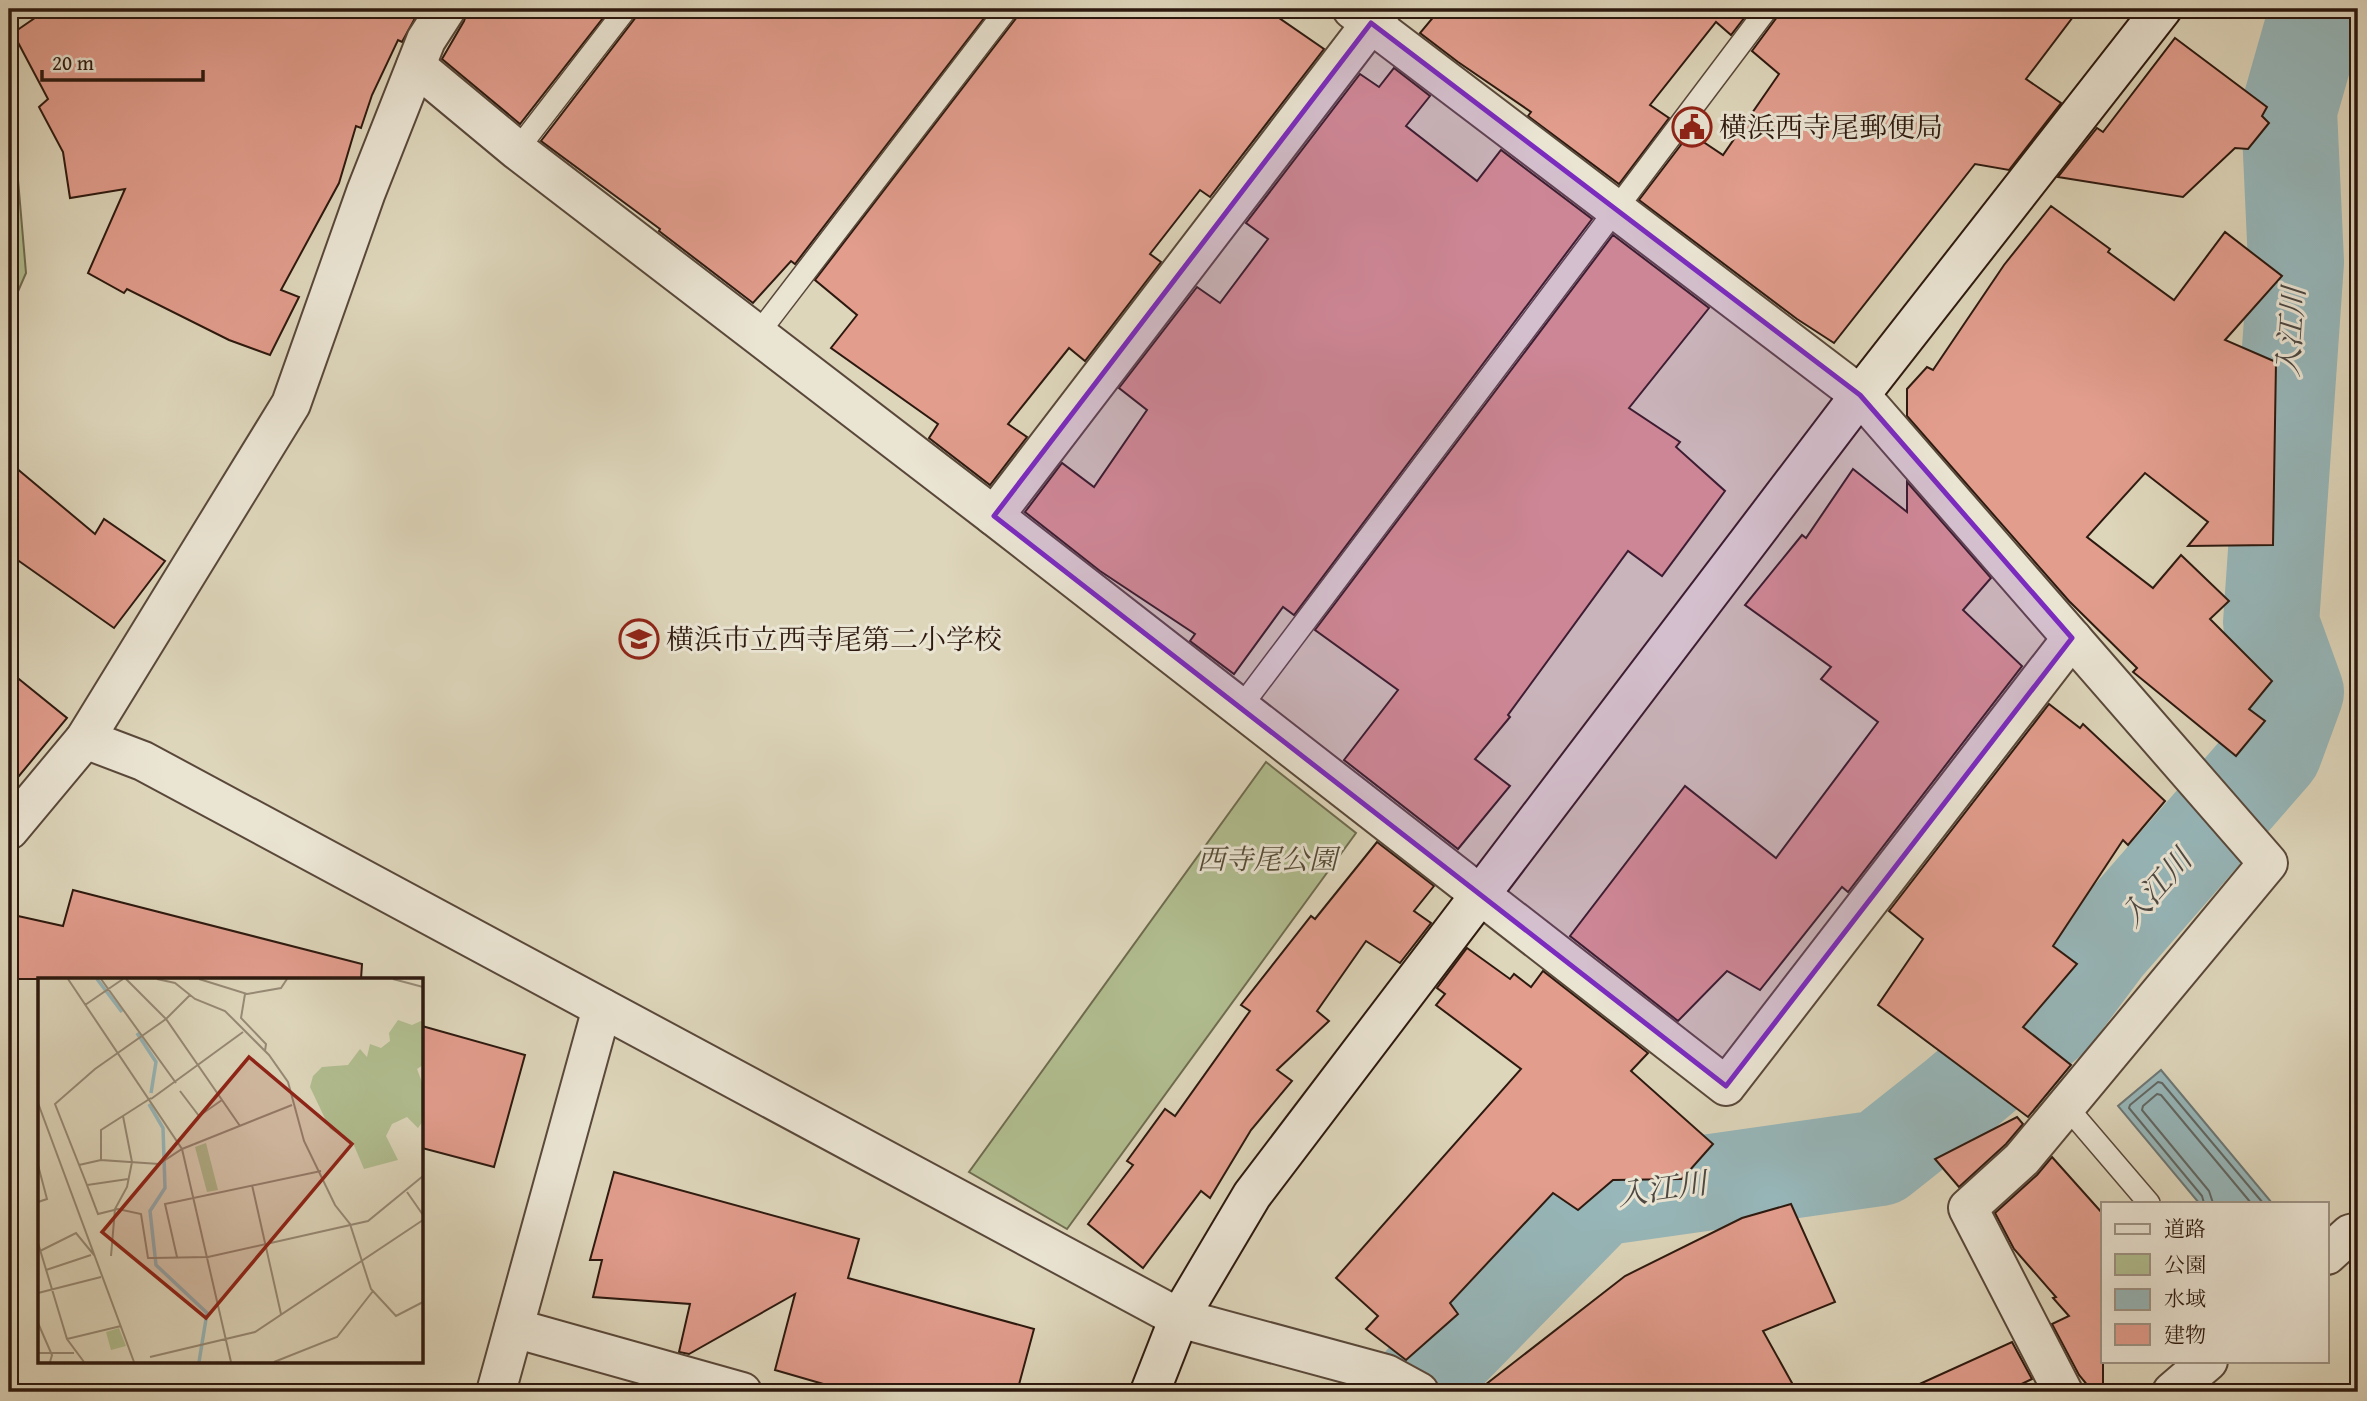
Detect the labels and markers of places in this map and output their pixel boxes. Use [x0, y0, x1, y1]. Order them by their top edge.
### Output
public building icon: 横浜西寺尾郵便局 [1671, 106, 1713, 148]
place label: 横浜西寺尾郵便局 [1719, 106, 1943, 147]
school or university icon: 横浜市立西寺尾第二小学校 [618, 618, 660, 660]
place label: 横浜市立西寺尾第二小学校 [666, 618, 1002, 659]

